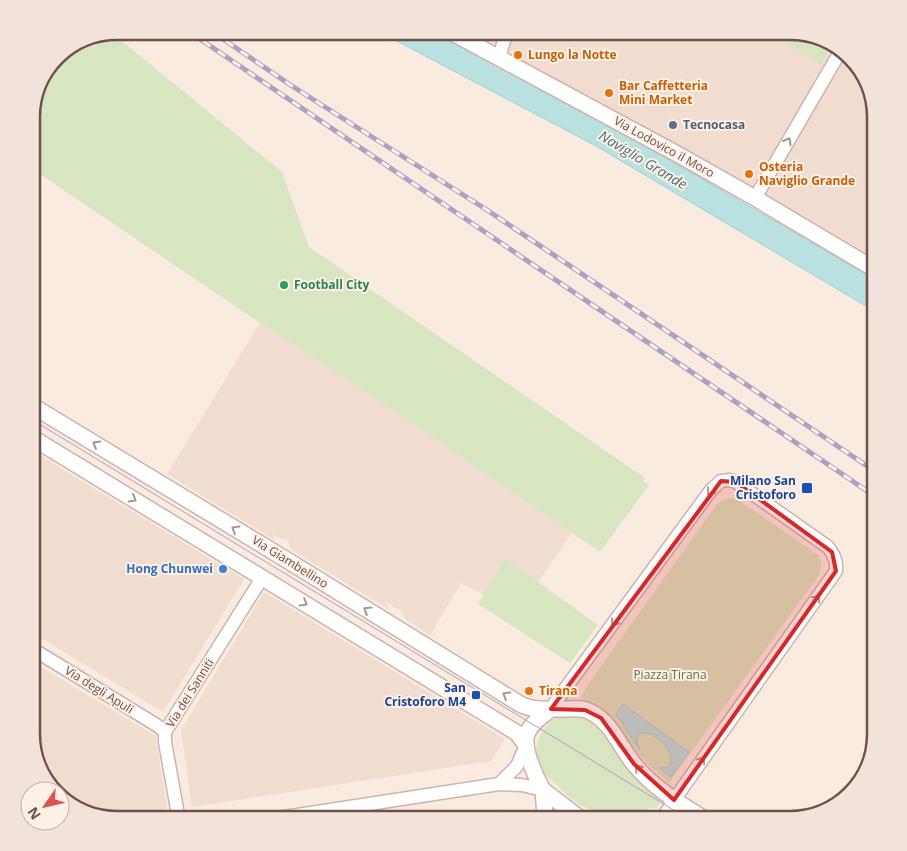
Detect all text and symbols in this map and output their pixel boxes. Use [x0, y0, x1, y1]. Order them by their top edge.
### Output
place label: Lungo la Notte [528, 46, 617, 63]
marker: Lungo la Notte [512, 49, 524, 61]
place label: Bar Caffetteria Mini Market [619, 77, 708, 108]
marker: Bar Caffetteria Mini Market [603, 87, 615, 99]
street label: Via Lodovico il Moro [611, 112, 718, 181]
place label: Tecnocasa [683, 116, 745, 133]
marker: Tecnocasa [667, 119, 679, 131]
water label: Naviglio Grande [596, 126, 691, 193]
one-way arrow [782, 137, 792, 146]
place label: Osteria Naviglio Grande [759, 158, 855, 189]
marker: Osteria Naviglio Grande [743, 168, 755, 180]
place label: Football City [294, 276, 369, 293]
marker: Football City [278, 279, 290, 291]
one-way arrow [93, 441, 102, 451]
place label: Milano San Cristoforo [730, 472, 796, 503]
marker: Milano San Cristoforo [800, 481, 814, 495]
one-way arrow [708, 486, 716, 495]
one-way arrow [127, 493, 136, 503]
one-way arrow [232, 525, 241, 535]
street label: Via Giambellino [249, 531, 332, 592]
place label: Hong Chunwei [126, 560, 213, 577]
marker: Hong Chunwei [217, 563, 229, 575]
one-way arrow [811, 594, 820, 604]
one-way arrow [298, 597, 307, 606]
one-way arrow [364, 606, 373, 616]
one-way arrow [611, 617, 619, 626]
street label: Via dei Sanniti [162, 655, 218, 731]
street label: Via degli Apuli [62, 662, 137, 717]
park label: Piazza Tirana [633, 666, 707, 683]
place label: San Cristoforo M4 [384, 679, 466, 710]
place label: Tirana [539, 682, 577, 699]
marker: Tirana [523, 685, 535, 697]
marker: San Cristoforo M4 [470, 689, 482, 701]
one-way arrow [502, 692, 511, 701]
one-way arrow [696, 756, 705, 766]
one-way arrow [634, 764, 643, 773]
north arrow [20, 781, 70, 831]
text: N [23, 804, 45, 824]

